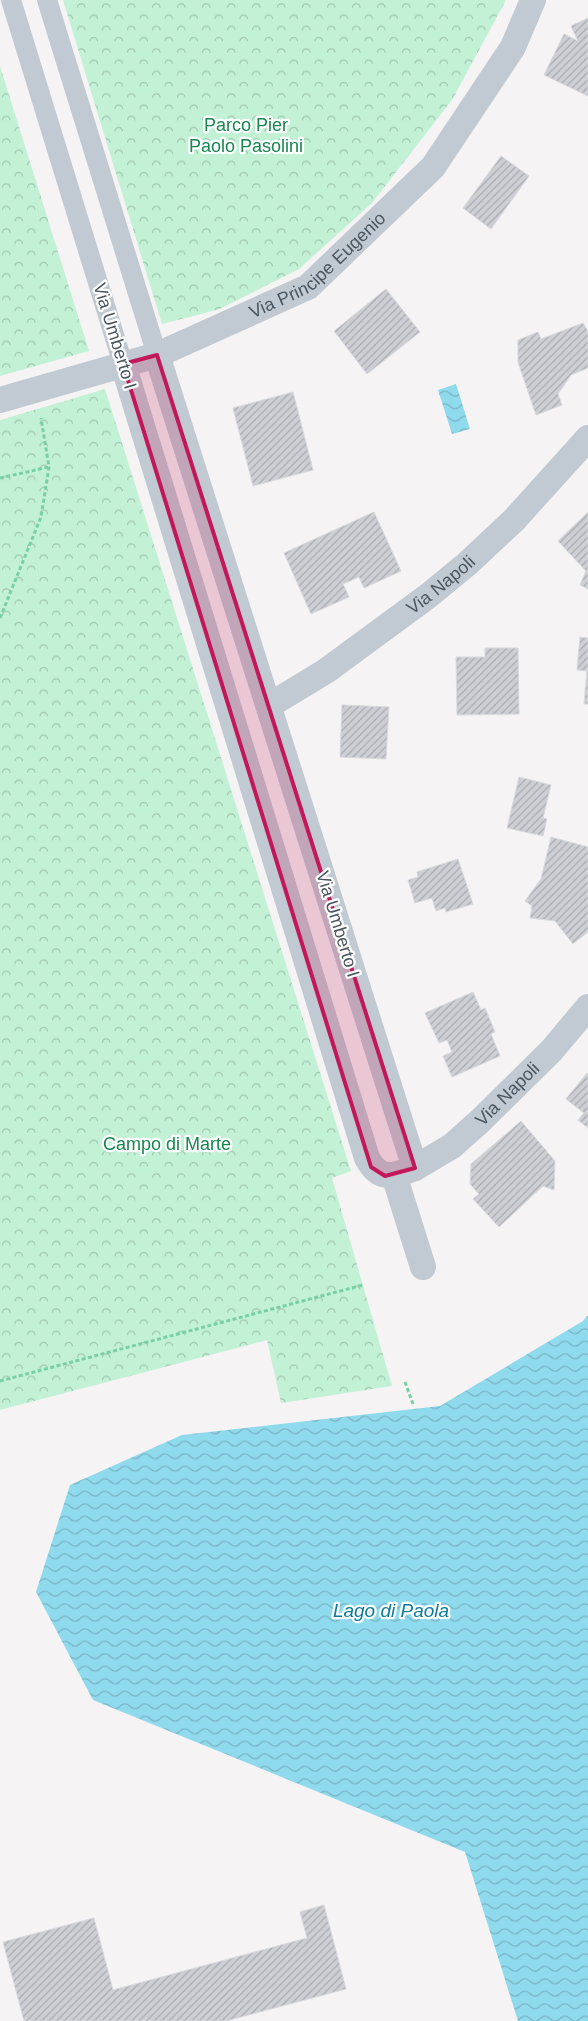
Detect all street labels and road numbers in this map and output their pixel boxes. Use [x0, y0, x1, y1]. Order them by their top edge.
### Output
street label: Via Principe Eugenio [246, 208, 390, 322]
street label: Via Umberto I [89, 281, 141, 391]
street label: Via Napoli [403, 552, 479, 618]
street label: Via Umberto I [312, 869, 364, 979]
street label: Via Napoli [471, 1058, 543, 1130]

